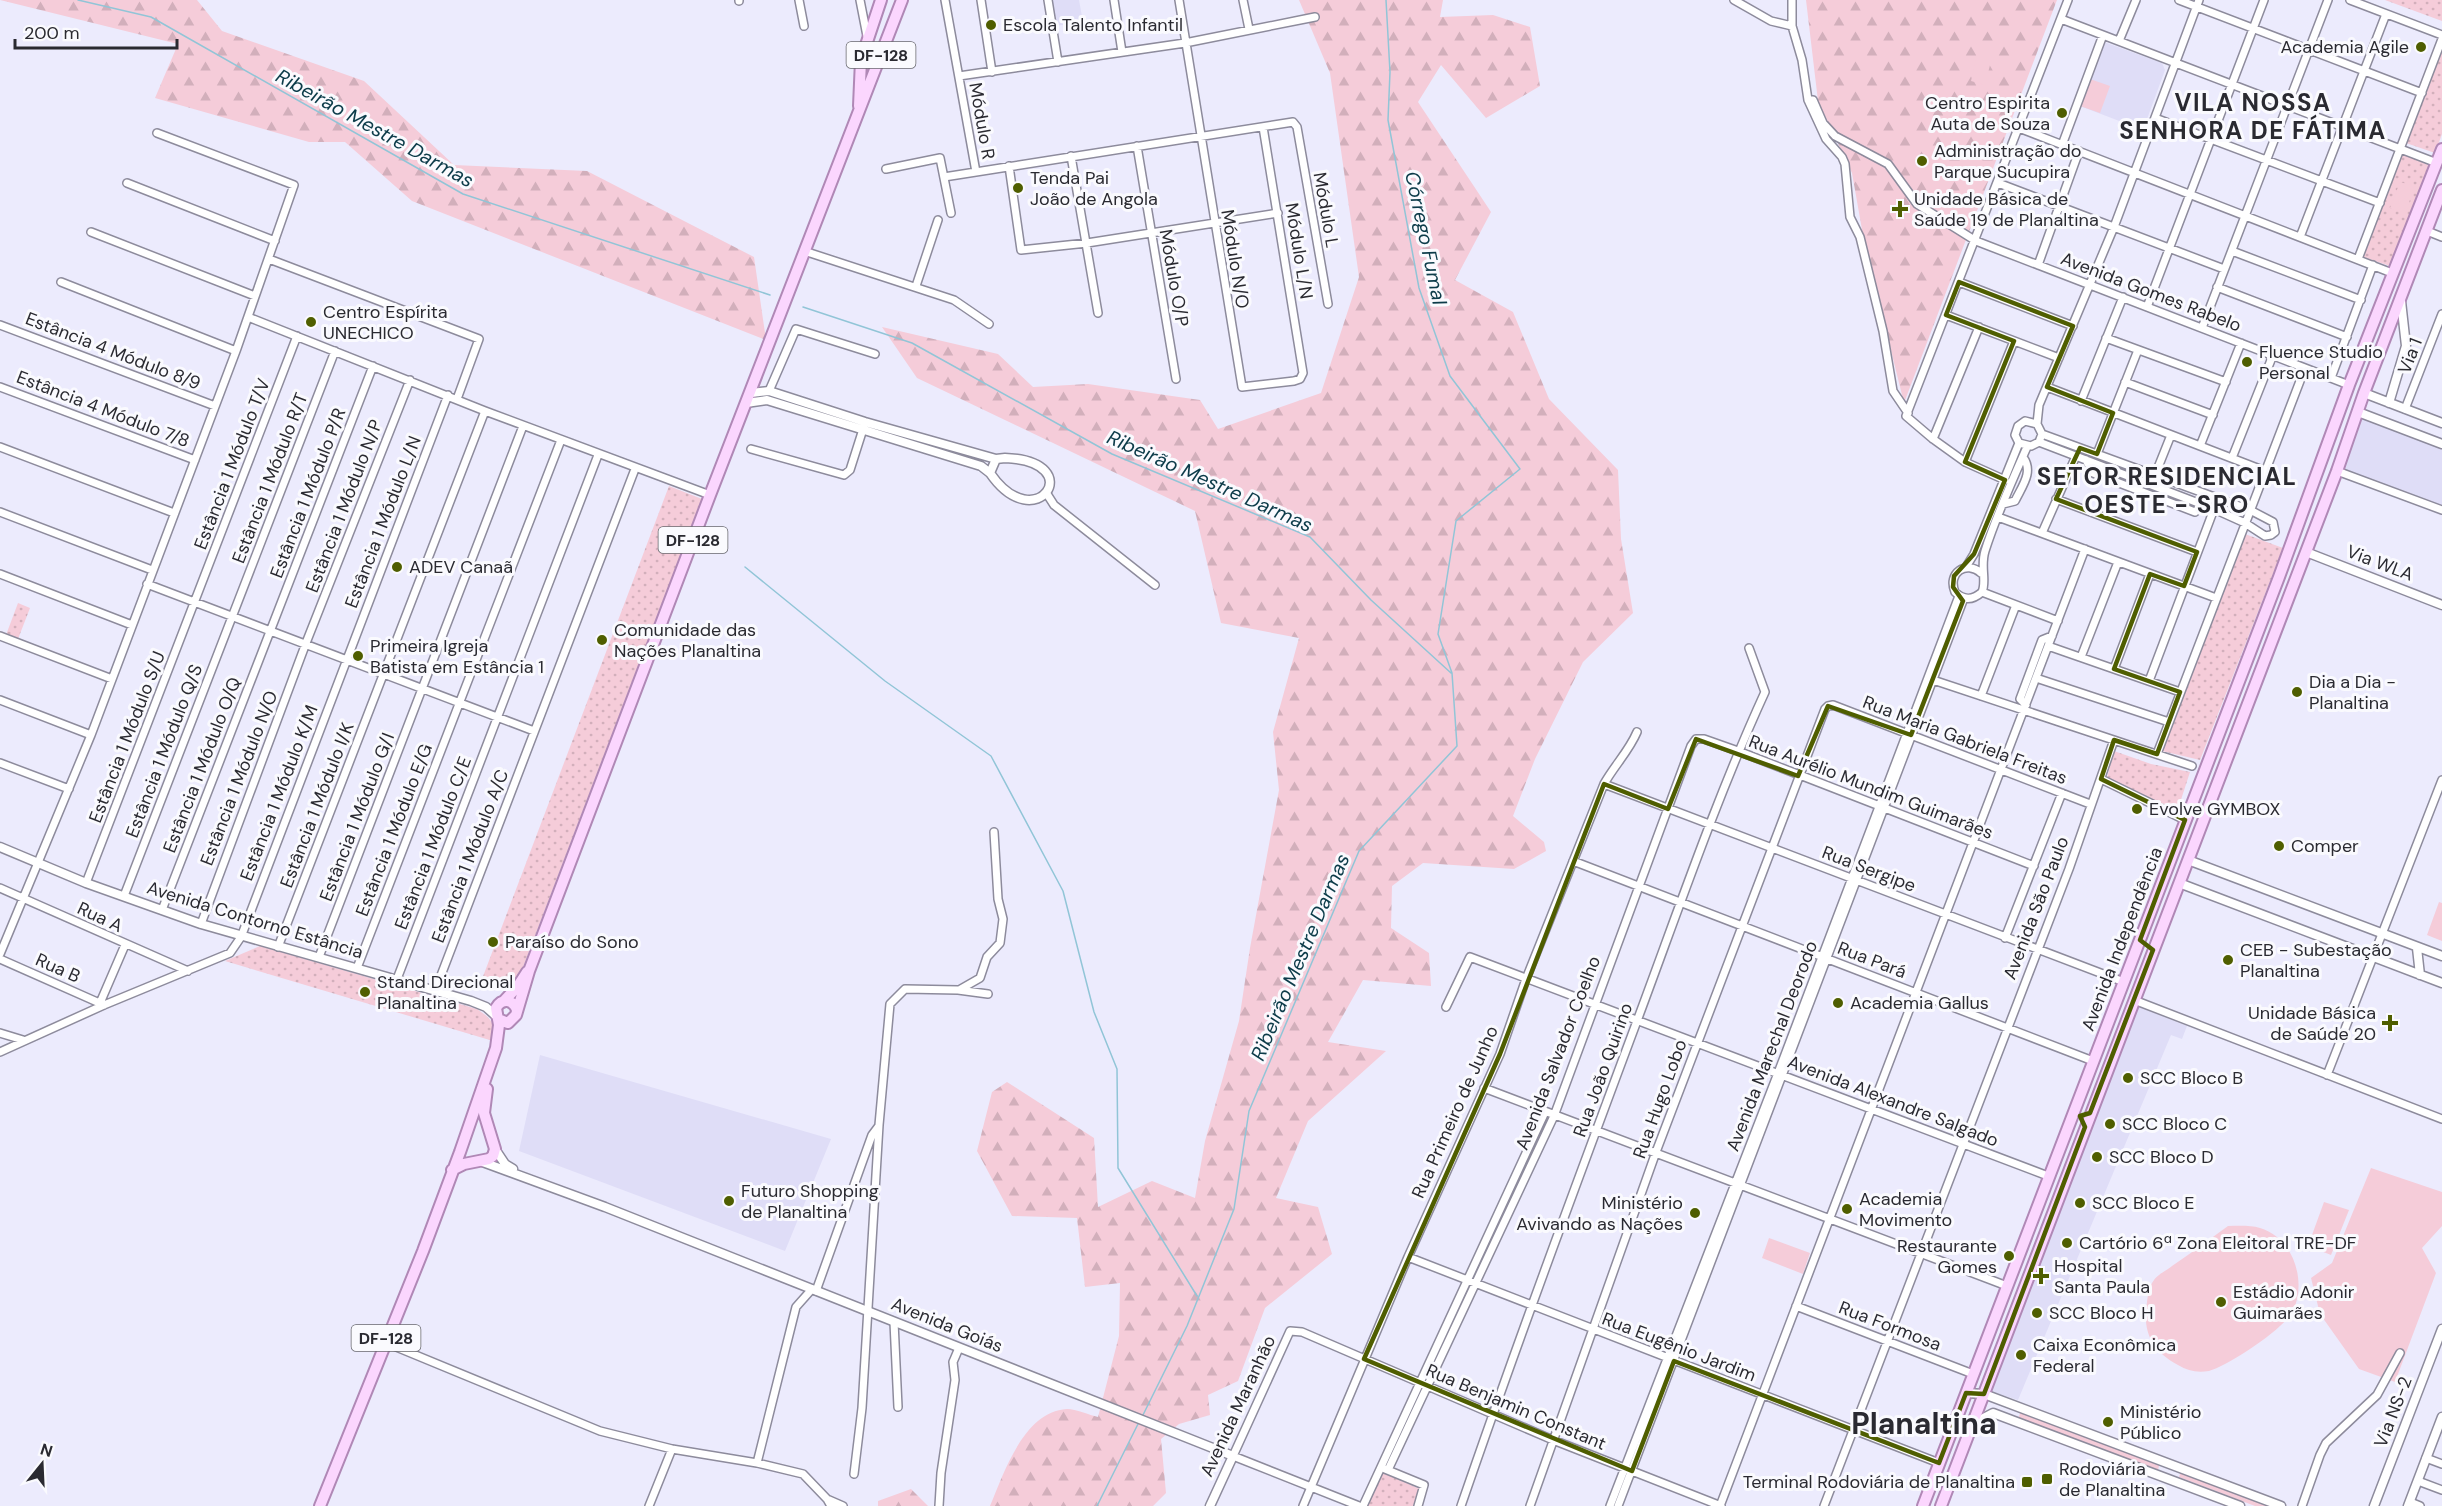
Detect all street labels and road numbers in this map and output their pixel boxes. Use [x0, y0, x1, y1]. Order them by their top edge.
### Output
road number: DF-128 [846, 42, 916, 68]
street label: Módulo R [963, 81, 1001, 161]
street label: Módulo L [1308, 170, 1344, 250]
street label: Módulo L/N [1280, 201, 1318, 301]
street label: Módulo N/O [1215, 208, 1255, 310]
street label: Módulo O/P [1154, 227, 1194, 329]
street label: Avenida Gomes Rabelo [2057, 246, 2245, 338]
street label: Estância 4 Módulo 8/9 [22, 307, 204, 395]
street label: Via 1 [2392, 335, 2428, 377]
street label: Estância 4 Módulo 7/8 [13, 365, 193, 453]
street label: Estância 1 Módulo T/V [188, 375, 276, 553]
street label: Estância 1 Módulo R/T [226, 389, 314, 567]
street label: Estância 1 Módulo P/R [264, 405, 352, 581]
street label: Estância 1 Módulo N/P [300, 416, 388, 596]
street label: Estância 1 Módulo L/N [339, 433, 427, 611]
road number: DF-128 [658, 527, 728, 553]
street label: Via WLA [2343, 539, 2417, 587]
street label: Estância 1 Módulo S/U [83, 648, 171, 826]
street label: Estância 1 Módulo Q/S [120, 661, 208, 841]
street label: Estância 1 Módulo O/Q [157, 674, 247, 856]
street label: Estância 1 Módulo N/O [195, 687, 283, 869]
street label: Rua Maria Gabriela Freitas [1859, 690, 2071, 790]
street label: Estância 1 Módulo K/M [234, 702, 324, 884]
street label: Estância 1 Módulo I/K [274, 718, 360, 891]
street label: Estância 1 Módulo G/I [314, 729, 400, 905]
street label: Rua Aurélio Mundim Guimarães [1745, 729, 1997, 845]
street label: Estância 1 Módulo E/G [350, 740, 438, 920]
street label: Estância 1 Módulo C/E [389, 753, 477, 933]
street label: Estância 1 Módulo A/C [426, 766, 514, 946]
street label: Avenida São Paulo [1998, 833, 2074, 983]
street label: Rua Sergipe [1819, 840, 1919, 898]
street label: Avenida Independência [2076, 844, 2168, 1034]
street label: Avenida Contorno Estância [144, 876, 366, 964]
street label: Rua A [73, 896, 127, 938]
street label: Rua Pará [1834, 936, 1910, 984]
street label: Avenida Marechal Deorodo [1721, 937, 1823, 1155]
street label: Rua B [32, 948, 84, 988]
street label: Avenida Salvador Coelho [1510, 952, 1606, 1154]
street label: Rua João Quirino [1568, 1000, 1638, 1140]
street label: Rua Primeiro de Junho [1406, 1022, 1504, 1202]
street label: Rua Hugo Lobo [1627, 1036, 1693, 1162]
street label: Avenida Alexandre Salgado [1784, 1050, 2002, 1152]
street label: Avenida Goiás [888, 1292, 1006, 1358]
street label: Rua Formosa [1835, 1295, 1945, 1357]
street label: Rua Eugênio Jardim [1599, 1307, 1759, 1387]
road number: DF-128 [352, 1325, 420, 1351]
street label: Avenida Maranhão [1195, 1331, 1281, 1481]
street label: Rua Benjamin Constant [1422, 1358, 1610, 1456]
street label: Via NS-2 [2369, 1373, 2417, 1451]

